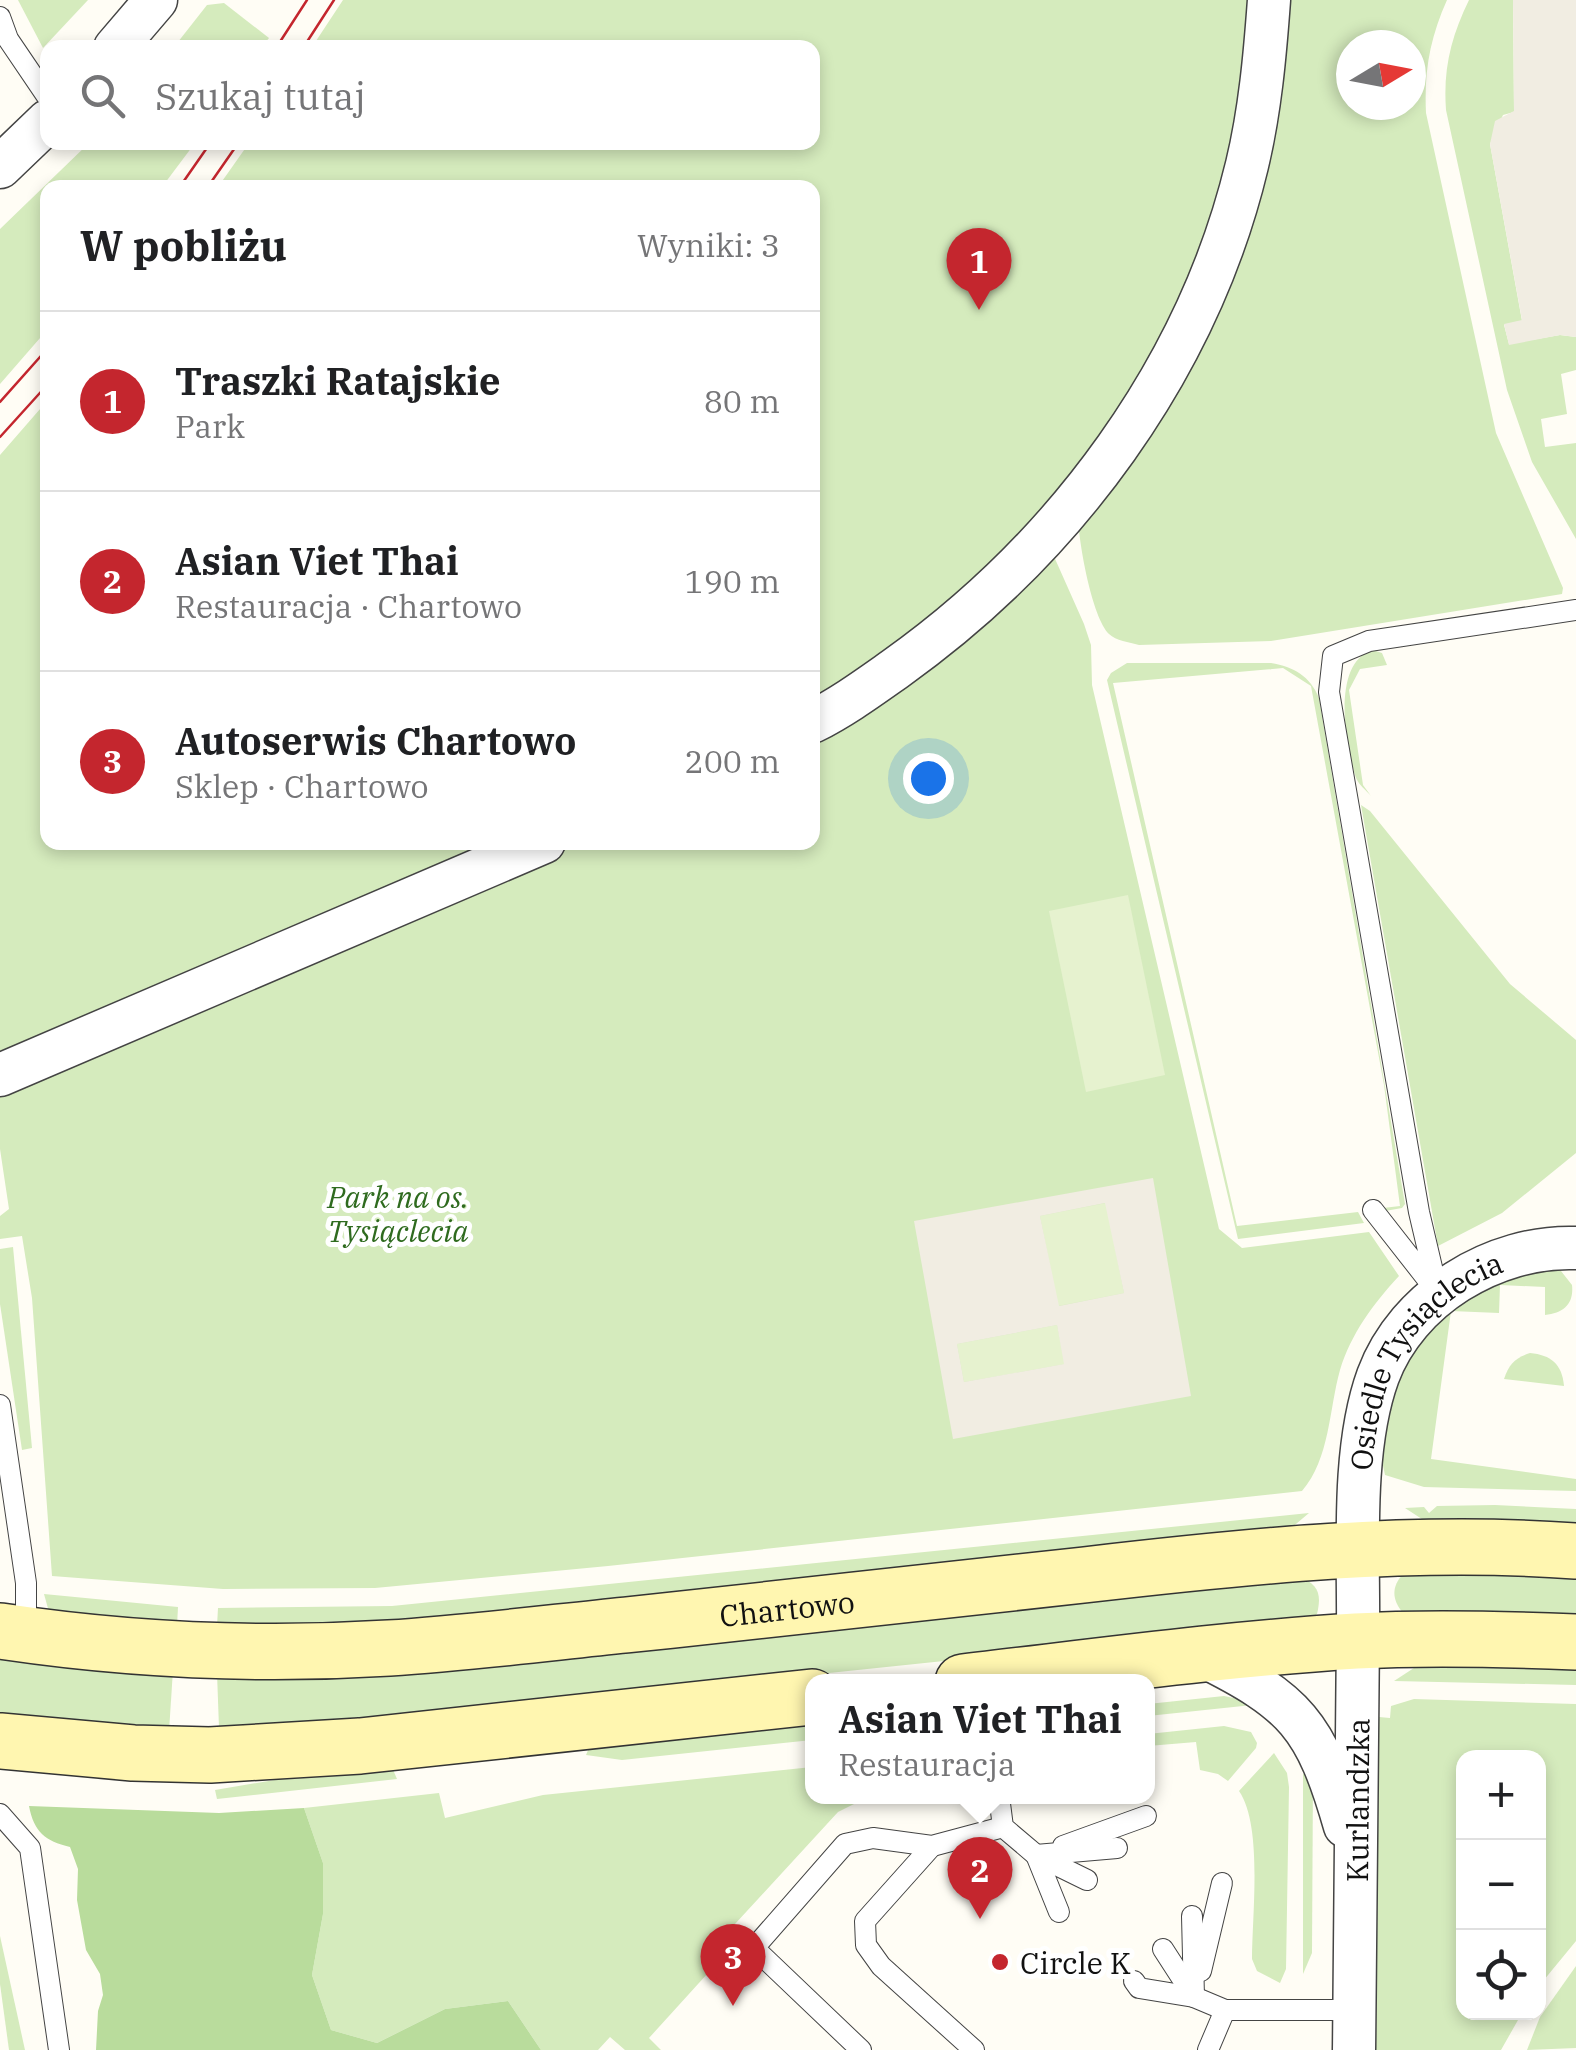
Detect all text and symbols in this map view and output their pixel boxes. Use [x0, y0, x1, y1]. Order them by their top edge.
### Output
north arrow [1336, 30, 1426, 120]
search box [40, 40, 820, 150]
icon: search [75, 68, 130, 123]
text: Szukaj tutaj [155, 71, 366, 120]
text: W pobliżu [80, 218, 287, 273]
text: Wyniki: 3 [637, 224, 780, 266]
pin: 1 [946, 228, 1012, 310]
text: Traszki Ratajskie [175, 356, 501, 405]
text: 1 [103, 380, 122, 422]
text: 80 m [704, 380, 780, 422]
text: Park [175, 405, 245, 447]
text: Asian Viet Thai [175, 536, 459, 585]
text: 2 [103, 560, 122, 602]
text: 190 m [684, 560, 780, 602]
text: Restauracja · Chartowo [175, 585, 522, 627]
text: Autoserwis Chartowo [175, 716, 576, 765]
text: 3 [103, 740, 122, 782]
text: 200 m [684, 740, 780, 782]
your location [903, 753, 954, 804]
text: Sklep · Chartowo [175, 765, 429, 807]
park label: Park na os. Tysiąclecia [326, 1177, 469, 1250]
street label: Osiedle Tysiąclecia [1340, 1242, 1508, 1472]
street label: Chartowo [717, 1581, 856, 1634]
popup [805, 1674, 1155, 1804]
text: Asian Viet Thai [838, 1694, 1122, 1743]
street label: Kurlandzka [1336, 1718, 1377, 1882]
text: Restauracja [838, 1743, 1015, 1785]
map controls [1456, 1750, 1546, 2020]
button: + [1456, 1750, 1546, 1840]
pin: 2 [948, 1836, 1012, 1919]
button: − [1456, 1840, 1546, 1930]
pin: 3 [700, 1924, 766, 2006]
button: locate [1456, 1930, 1546, 2020]
place label: Circle K [1020, 1943, 1131, 1982]
marker: Circle K [989, 1951, 1011, 1973]

